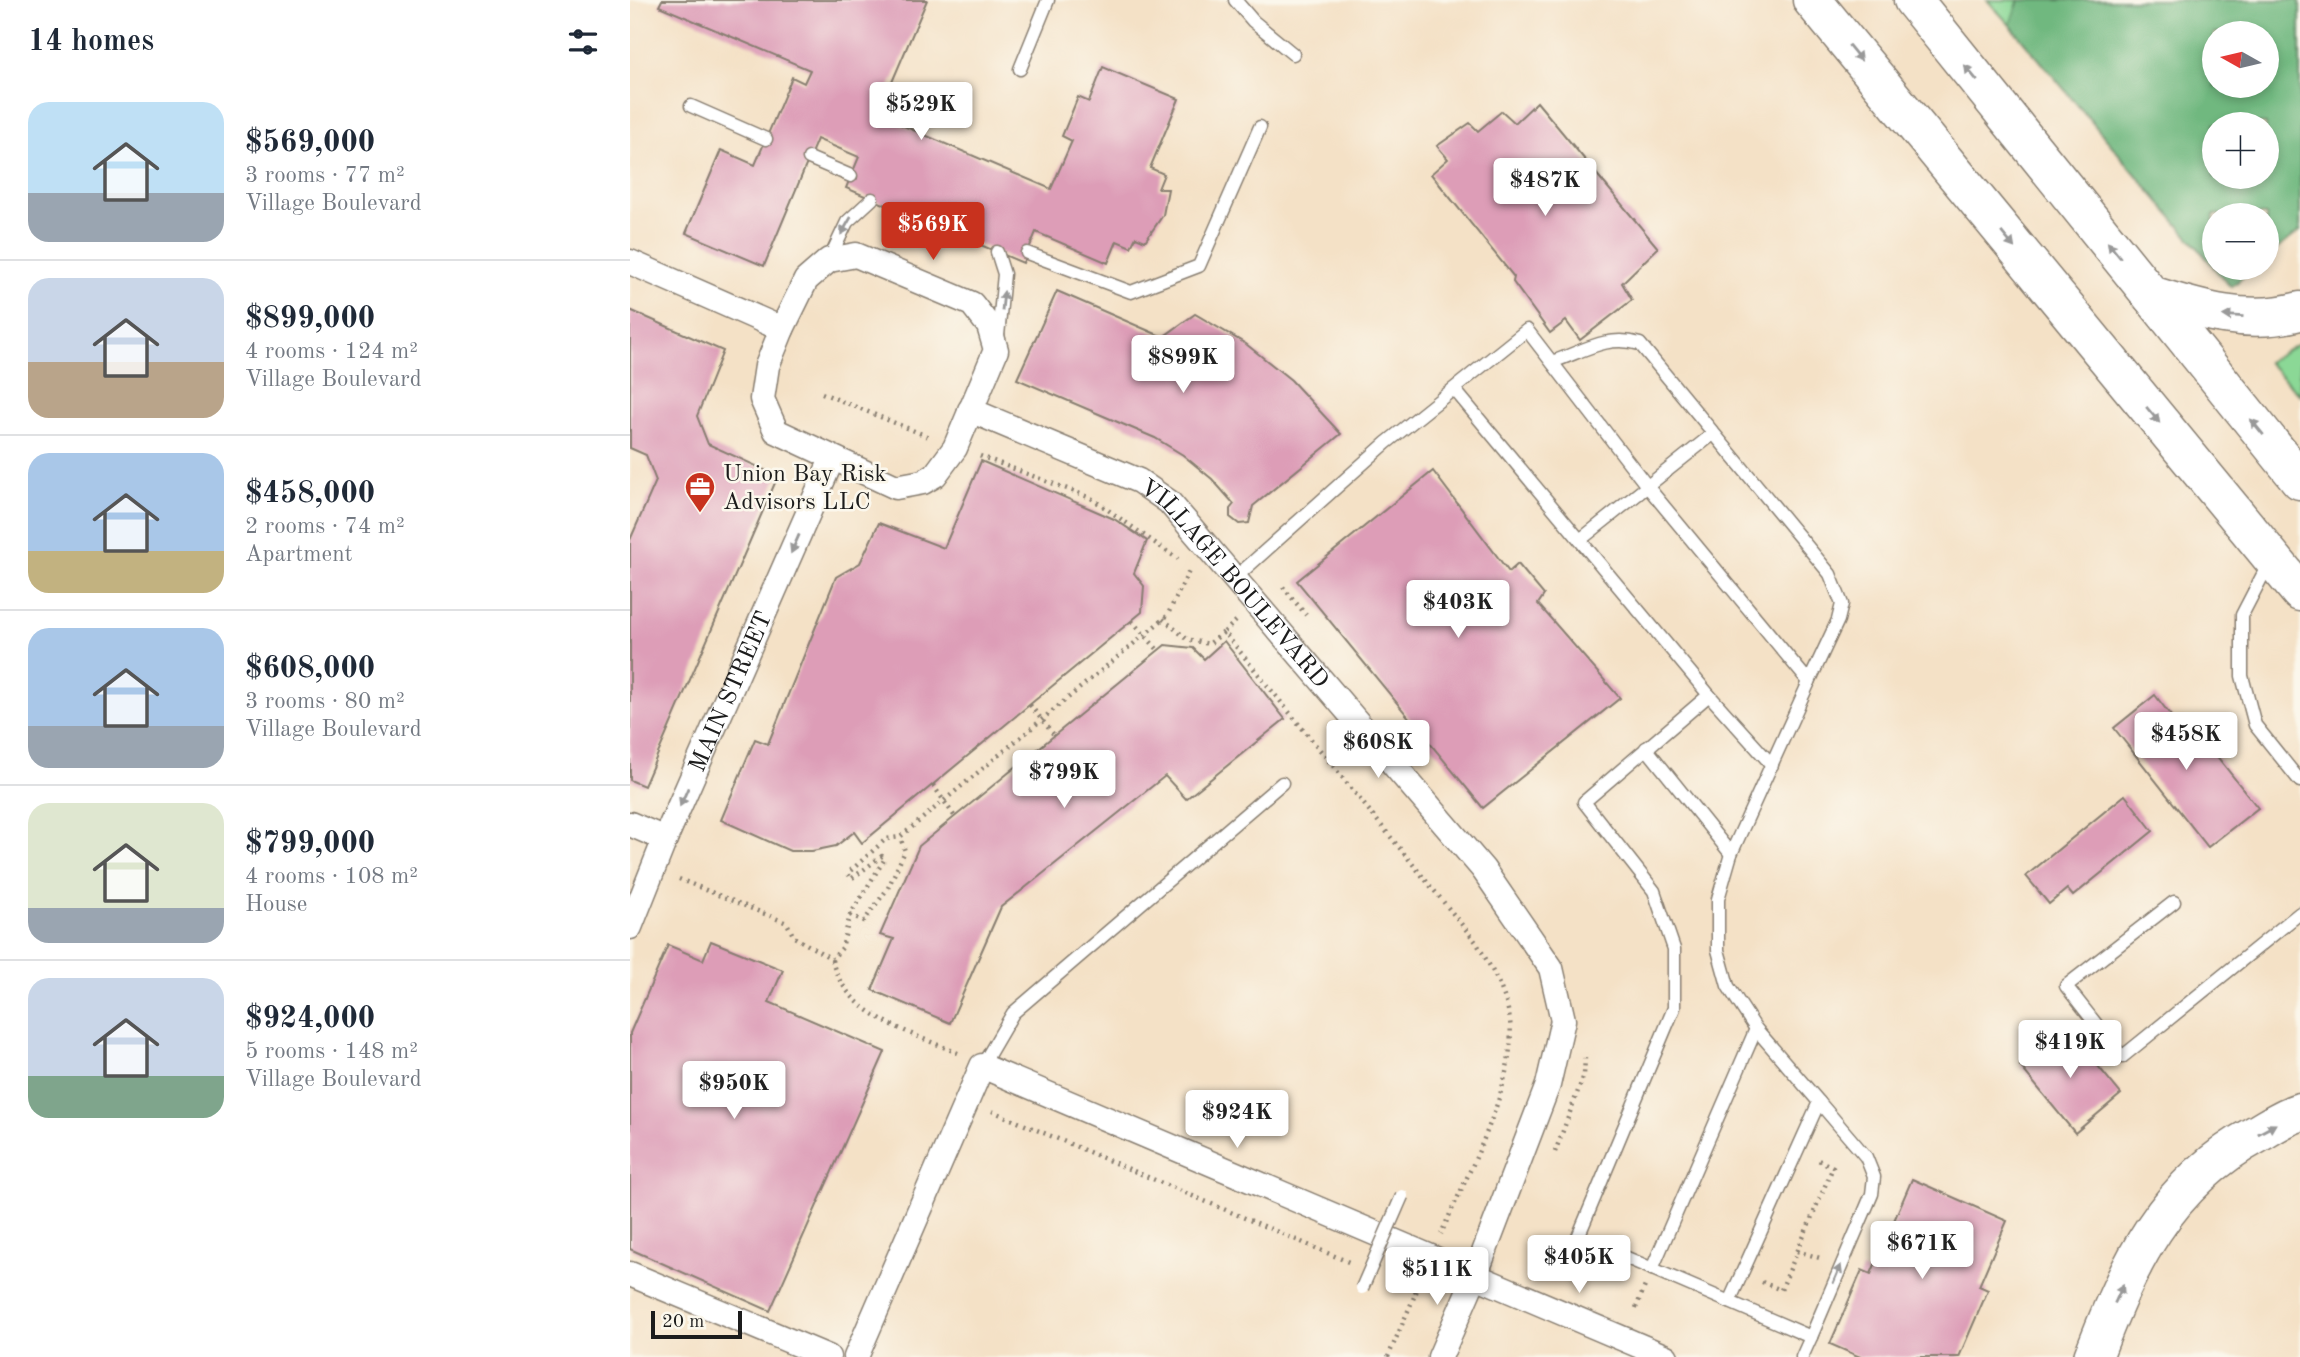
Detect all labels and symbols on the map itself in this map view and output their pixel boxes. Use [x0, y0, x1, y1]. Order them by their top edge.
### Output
north arrow [2202, 21, 2278, 98]
one-way arrow [1847, 44, 1862, 62]
one-way arrow [1964, 65, 1979, 83]
pin: $529K [872, 82, 970, 142]
pin: $487K [1496, 158, 1594, 218]
pin: $569K [884, 202, 982, 262]
one-way arrow [840, 216, 852, 235]
one-way arrow [2000, 230, 2015, 248]
one-way arrow [2107, 242, 2122, 260]
one-way arrow [997, 290, 1008, 312]
one-way arrow [2221, 310, 2243, 321]
pin: $899K [1134, 336, 1232, 395]
one-way arrow [2145, 406, 2160, 423]
one-way arrow [2250, 419, 2265, 436]
place label: Union Bay Risk Advisors LLC [723, 463, 887, 515]
office icon: Union Bay Risk Advisors LLC [683, 470, 717, 514]
street label: VILLAGE BOULEVARD [1135, 476, 1332, 693]
one-way arrow [789, 534, 801, 554]
pin: $403K [1409, 580, 1507, 640]
street label: MAIN STREET [686, 608, 777, 776]
pin: $458K [2137, 712, 2235, 772]
pin: $608K [1329, 720, 1427, 780]
pin: $799K [1015, 750, 1113, 810]
one-way arrow [678, 787, 690, 807]
pin: $419K [2021, 1020, 2119, 1080]
pin: $950K [685, 1062, 783, 1121]
pin: $924K [1188, 1090, 1286, 1150]
one-way arrow [2257, 1123, 2277, 1134]
pin: $671K [1873, 1222, 1971, 1281]
pin: $405K [1530, 1236, 1628, 1295]
pin: $511K [1388, 1248, 1486, 1307]
one-way arrow [1832, 1263, 1843, 1284]
one-way arrow [2113, 1284, 2125, 1304]
scale bar [651, 1308, 742, 1340]

